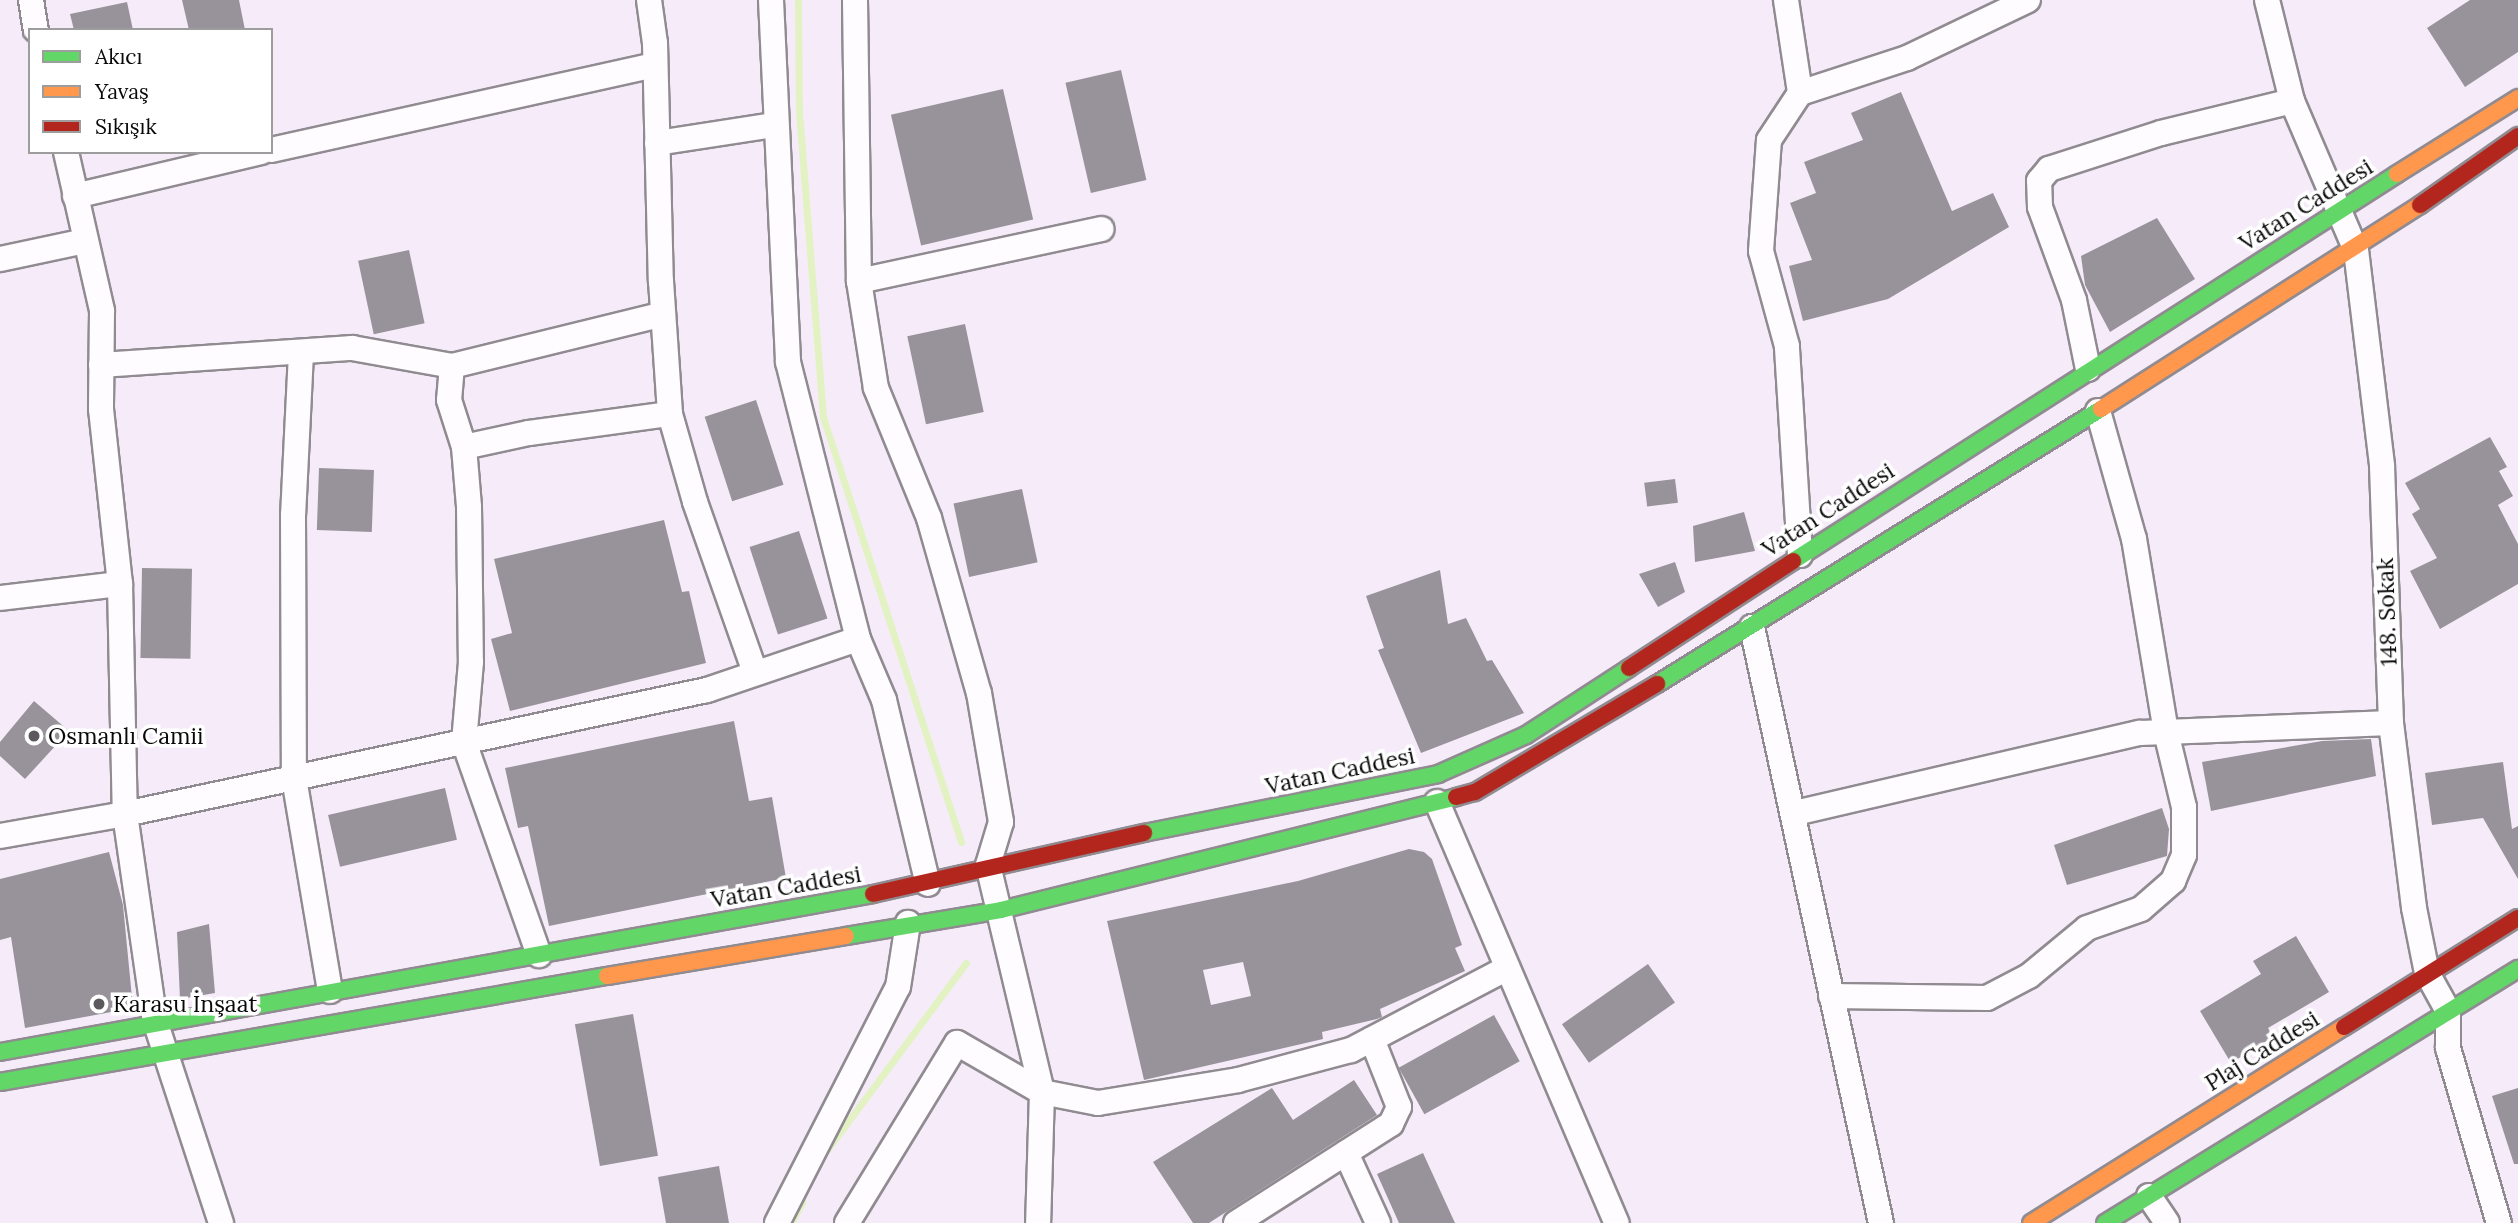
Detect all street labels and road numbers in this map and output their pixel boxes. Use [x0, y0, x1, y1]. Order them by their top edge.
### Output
street label: Vatan Caddesi [2234, 153, 2378, 257]
street label: Vatan Caddesi [1757, 457, 1899, 563]
street label: 148. Sokak [2371, 557, 2403, 667]
street label: Vatan Caddesi [1263, 742, 1417, 800]
street label: Vatan Caddesi [709, 860, 863, 914]
street label: Plaj Caddesi [2200, 1005, 2324, 1097]

